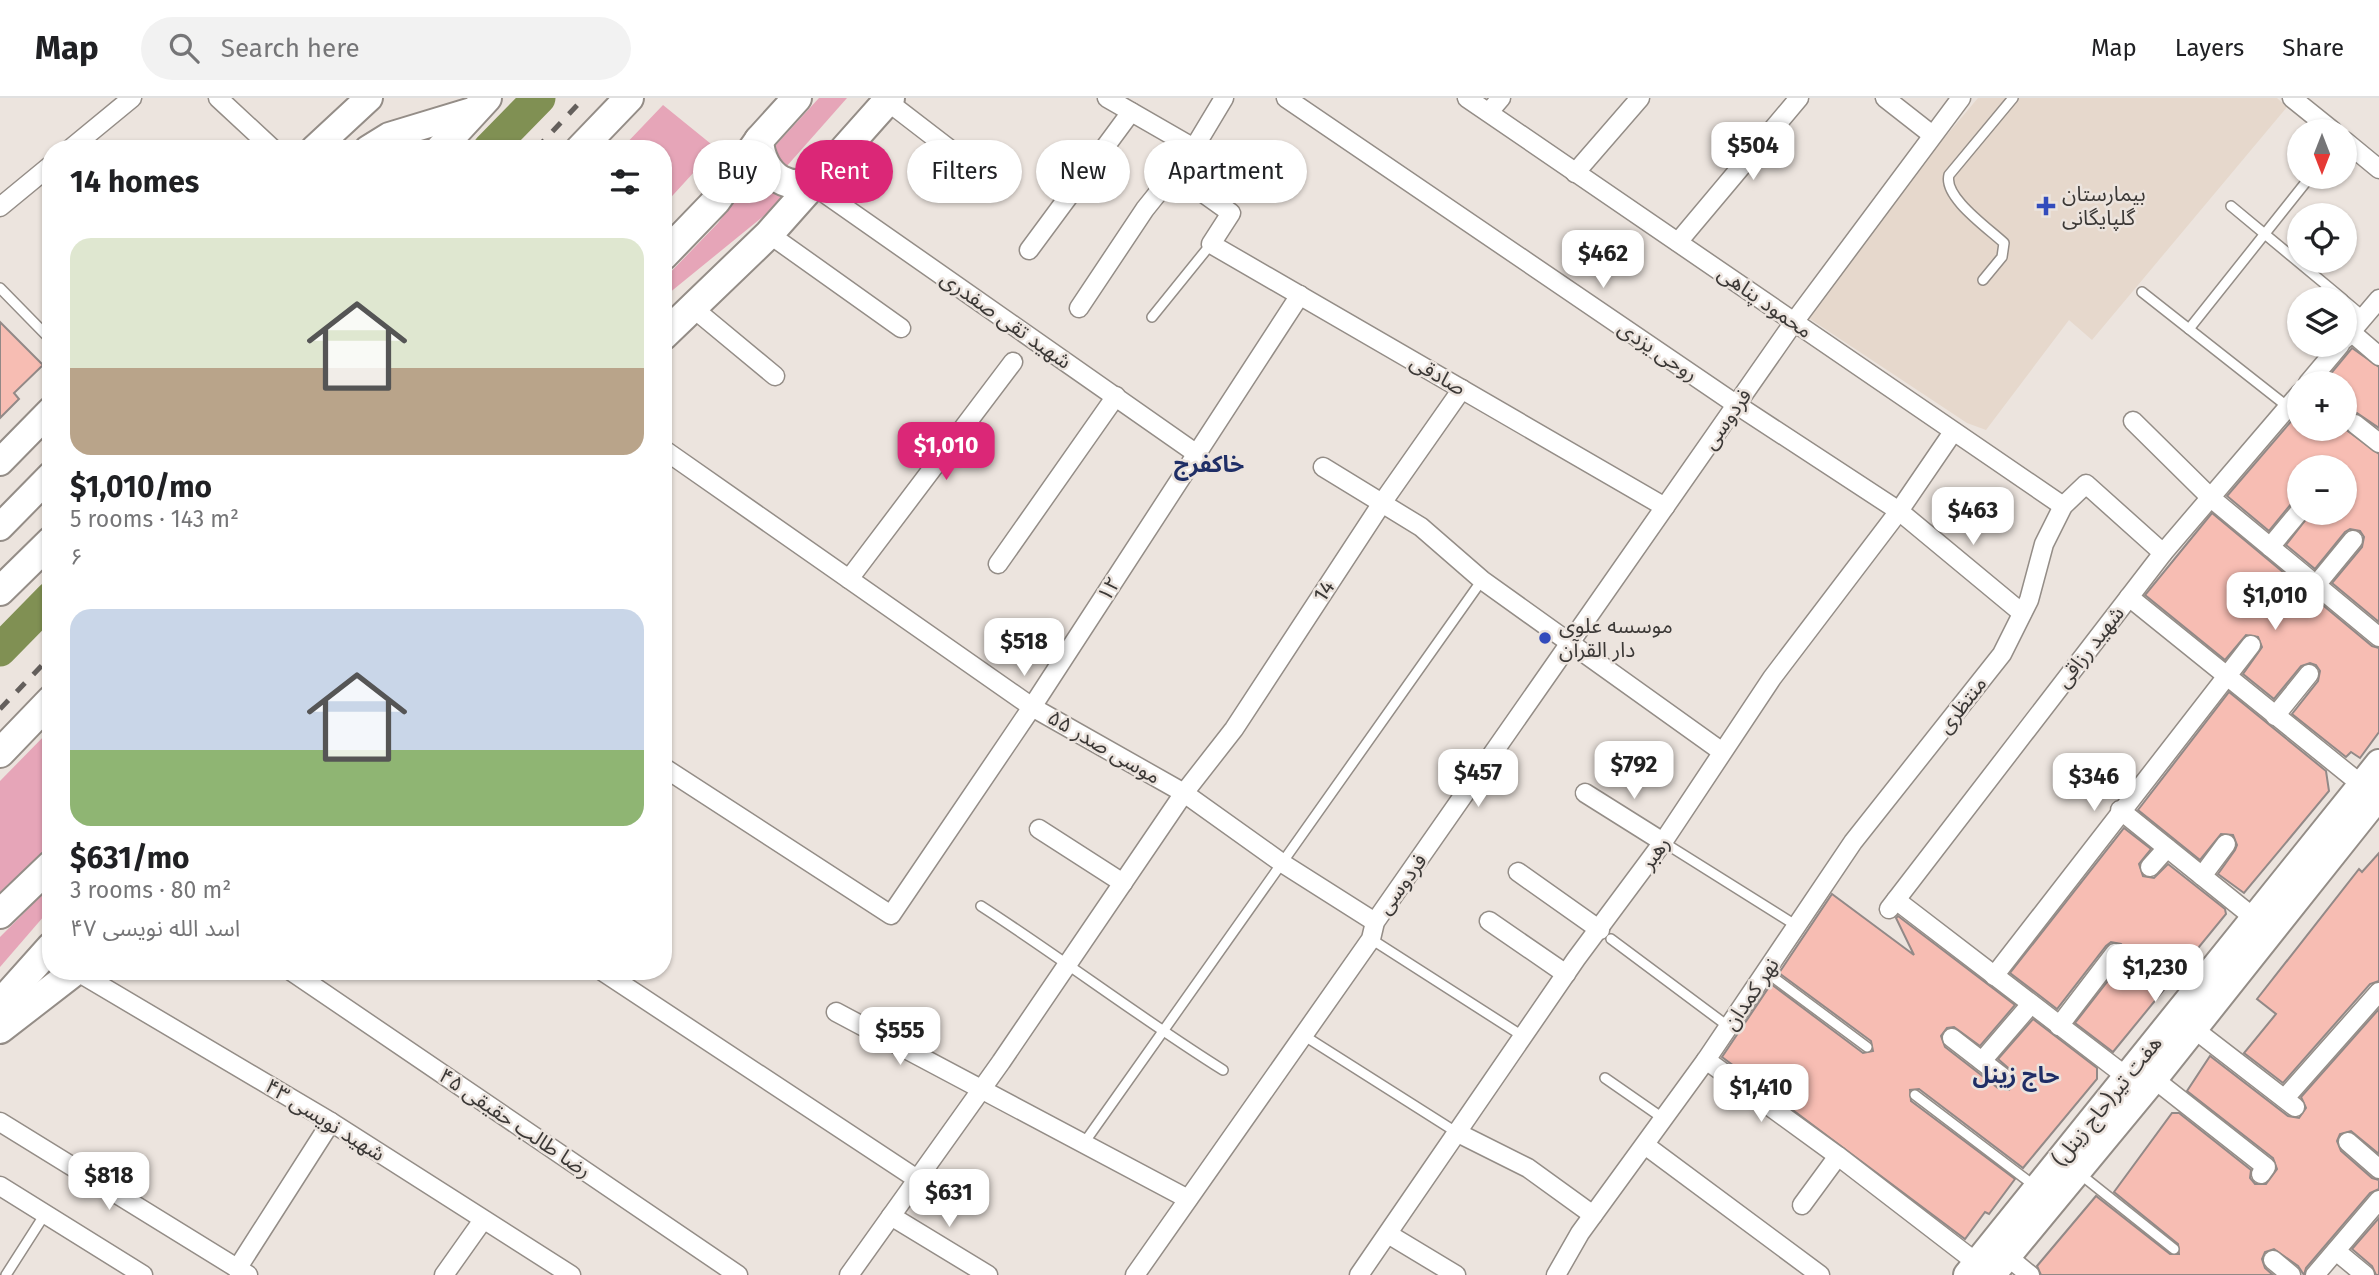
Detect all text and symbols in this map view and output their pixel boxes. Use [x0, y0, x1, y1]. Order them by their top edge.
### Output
search box [141, 17, 631, 80]
text: Map [35, 28, 99, 68]
icon: search [165, 29, 203, 67]
text: Search here [221, 33, 360, 64]
text: Map [2091, 34, 2137, 62]
text: Layers [2175, 34, 2244, 62]
text: Share [2282, 34, 2344, 62]
north arrow [2287, 119, 2357, 189]
map controls [2287, 119, 2357, 525]
pin: $504 [1712, 122, 1794, 182]
text: $504 [1727, 131, 1779, 159]
chip: Buy [693, 140, 781, 203]
chip: Rent [795, 140, 893, 203]
chip: Filters [907, 140, 1022, 203]
chip: New [1036, 140, 1130, 203]
chip: Apartment [1144, 140, 1307, 203]
icon: filters [606, 163, 644, 201]
text: 14 homes [70, 164, 199, 200]
place label: بیمارستان گلپایگانی [2062, 181, 2146, 231]
marker: بیمارستان گلپایگانی [2036, 196, 2056, 216]
button: locate [2287, 203, 2357, 273]
pin: $462 [1562, 230, 1644, 290]
text: $462 [1578, 239, 1628, 267]
street label: محمود پناهی [1713, 260, 1817, 344]
street label: شهید تقی صفدری [936, 265, 1076, 375]
icon: home [294, 283, 420, 409]
button: layers [2287, 287, 2357, 357]
street label: روحی یزدی [1613, 315, 1703, 387]
street label: صادقی [1406, 349, 1470, 401]
button: + [2287, 371, 2357, 441]
street label: فردوسی [1697, 384, 1757, 454]
pin: $1,010 [889, 422, 1003, 482]
text: $1,010 [914, 431, 978, 459]
district label: خاکفرج [1174, 450, 1244, 481]
button: − [2287, 455, 2357, 525]
text: $1,010/mo [70, 469, 212, 505]
pin: $463 [1932, 488, 2014, 547]
text: $463 [1948, 496, 1998, 524]
text: 5 rooms · 143 m² [70, 505, 239, 533]
text: ۶ [70, 543, 83, 571]
street label: ۱۲ [1092, 572, 1126, 606]
pin: $1,010 [2218, 573, 2332, 632]
street label: 14 [1308, 575, 1340, 607]
text: $1,010 [2243, 581, 2307, 609]
street label: شهید رزاقی [2050, 601, 2130, 693]
place label: موسسه علوی دار القرآن [1559, 613, 1673, 663]
pin: $518 [983, 618, 1065, 678]
text: $518 [1000, 627, 1048, 655]
marker: موسسه علوی دار القرآن [1537, 630, 1553, 646]
icon: home [294, 654, 420, 780]
street label: منتظری [1932, 671, 1992, 739]
street label: موسی صدر ۵۵ [1043, 704, 1165, 790]
pin: $792 [1593, 742, 1675, 801]
pin: $457 [1437, 750, 1519, 809]
text: $792 [1611, 750, 1657, 778]
pin: $346 [2053, 754, 2135, 813]
text: $457 [1454, 758, 1502, 786]
text: $346 [2069, 762, 2119, 790]
street label: رهبر [1634, 831, 1676, 875]
text: $631/mo [70, 840, 190, 876]
street label: فردوسی [1371, 849, 1433, 919]
text: 3 rooms · 80 m² [70, 876, 231, 904]
text: ۴۷ اسد الله نویسی [70, 914, 240, 942]
pin: $1,230 [2098, 944, 2212, 1004]
street label: نهر کمدان [1717, 953, 1785, 1035]
text: $1,230 [2122, 953, 2188, 981]
pin: $555 [859, 1007, 941, 1067]
text: $555 [875, 1016, 925, 1044]
street label: هفت تیر(حاج زینل) [2046, 1031, 2169, 1173]
district label: حاج زینل [1972, 1061, 2060, 1092]
street label: ۴۵ رضا طالب حقیقی [434, 1062, 596, 1184]
pin: $1,410 [1704, 1065, 1818, 1124]
street label: ۴۳ شهید نویسی [260, 1073, 390, 1167]
text: $1,410 [1730, 1073, 1792, 1101]
pin: $818 [68, 1152, 150, 1212]
text: $818 [84, 1161, 134, 1189]
pin: $631 [908, 1170, 990, 1229]
text: $631 [925, 1178, 973, 1206]

